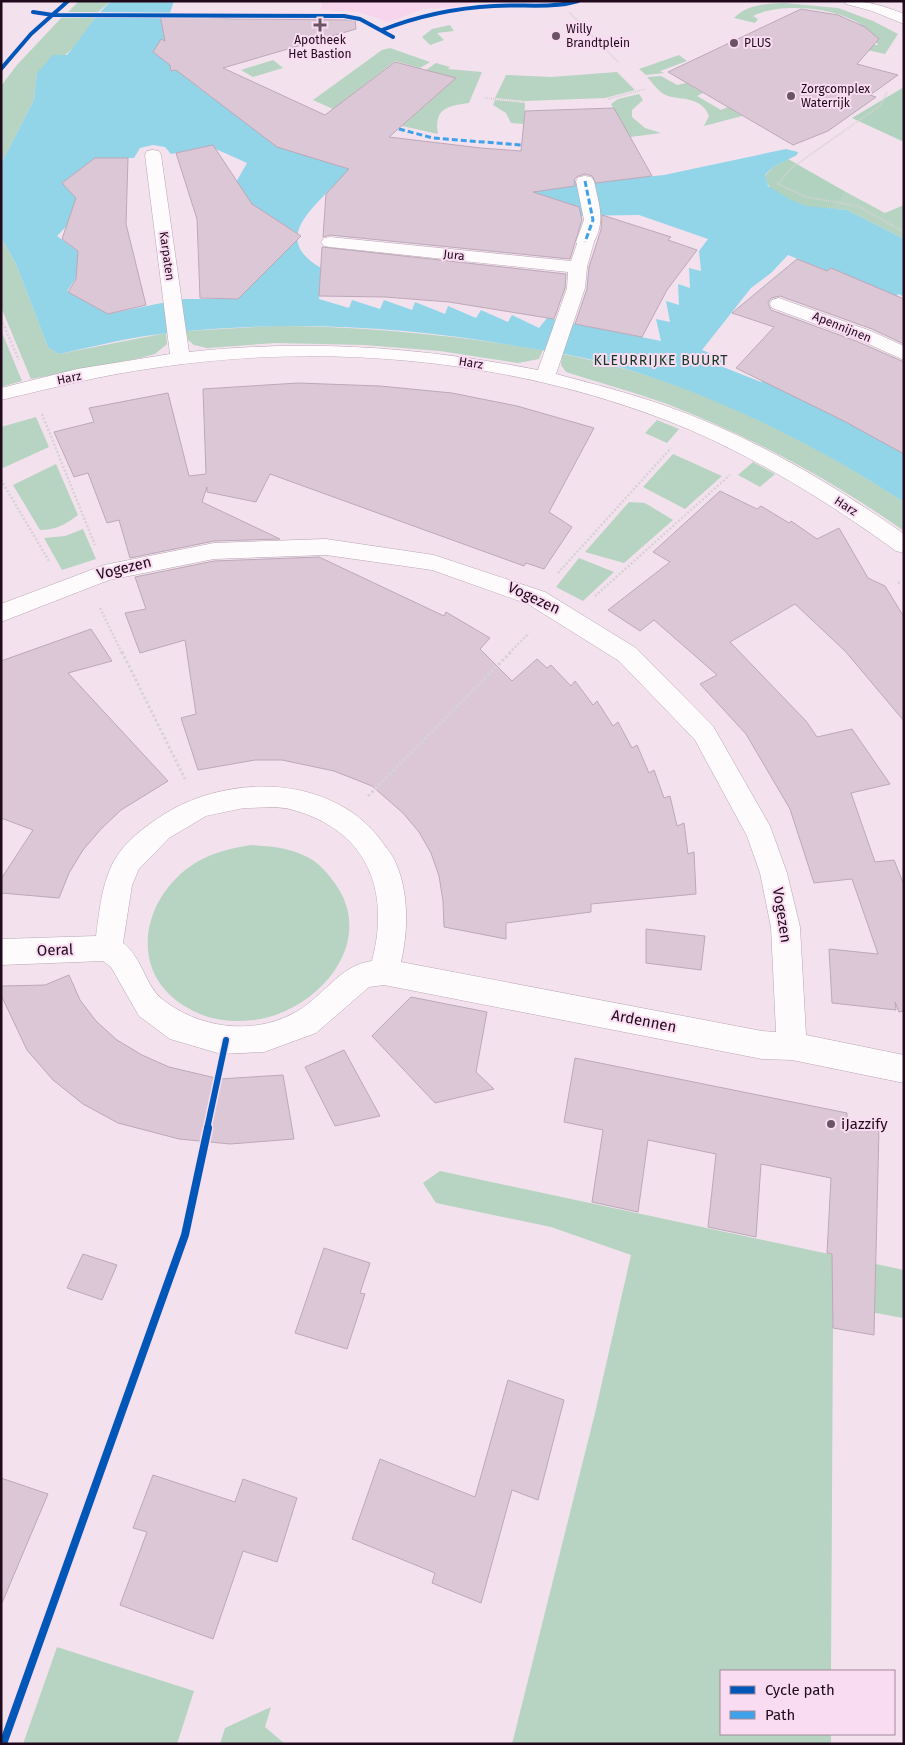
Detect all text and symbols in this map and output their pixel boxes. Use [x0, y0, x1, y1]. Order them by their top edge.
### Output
marker: Apotheek Het Bastion [314, 19, 326, 31]
place label: Willy Brandtplein [566, 22, 630, 50]
marker: Willy Brandtplein [550, 30, 562, 42]
place label: Apotheek Het Bastion [288, 33, 352, 61]
place label: PLUS [744, 36, 772, 50]
marker: PLUS [728, 37, 740, 49]
place label: Zorgcomplex Waterrijk [801, 82, 870, 110]
marker: Zorgcomplex Waterrijk [785, 90, 797, 102]
street label: Karpaten [157, 231, 177, 281]
street label: Jura [443, 247, 465, 263]
street label: Apennijnen [811, 309, 873, 345]
district label: KLEURRIJKE BUURT [593, 352, 729, 369]
street label: Harz [458, 354, 484, 372]
street label: Harz [56, 369, 82, 387]
street label: Harz [832, 493, 860, 519]
street label: Vogezen [95, 553, 153, 583]
street label: Vogezen [505, 578, 563, 618]
street label: Vogezen [769, 886, 795, 944]
street label: Oeral [37, 940, 74, 960]
street label: Ardennen [610, 1006, 678, 1036]
place label: iJazzify [841, 1115, 888, 1133]
marker: iJazzify [825, 1118, 837, 1130]
legend [720, 1670, 895, 1735]
text: Cycle path [765, 1681, 835, 1699]
text: Path [765, 1706, 795, 1724]

